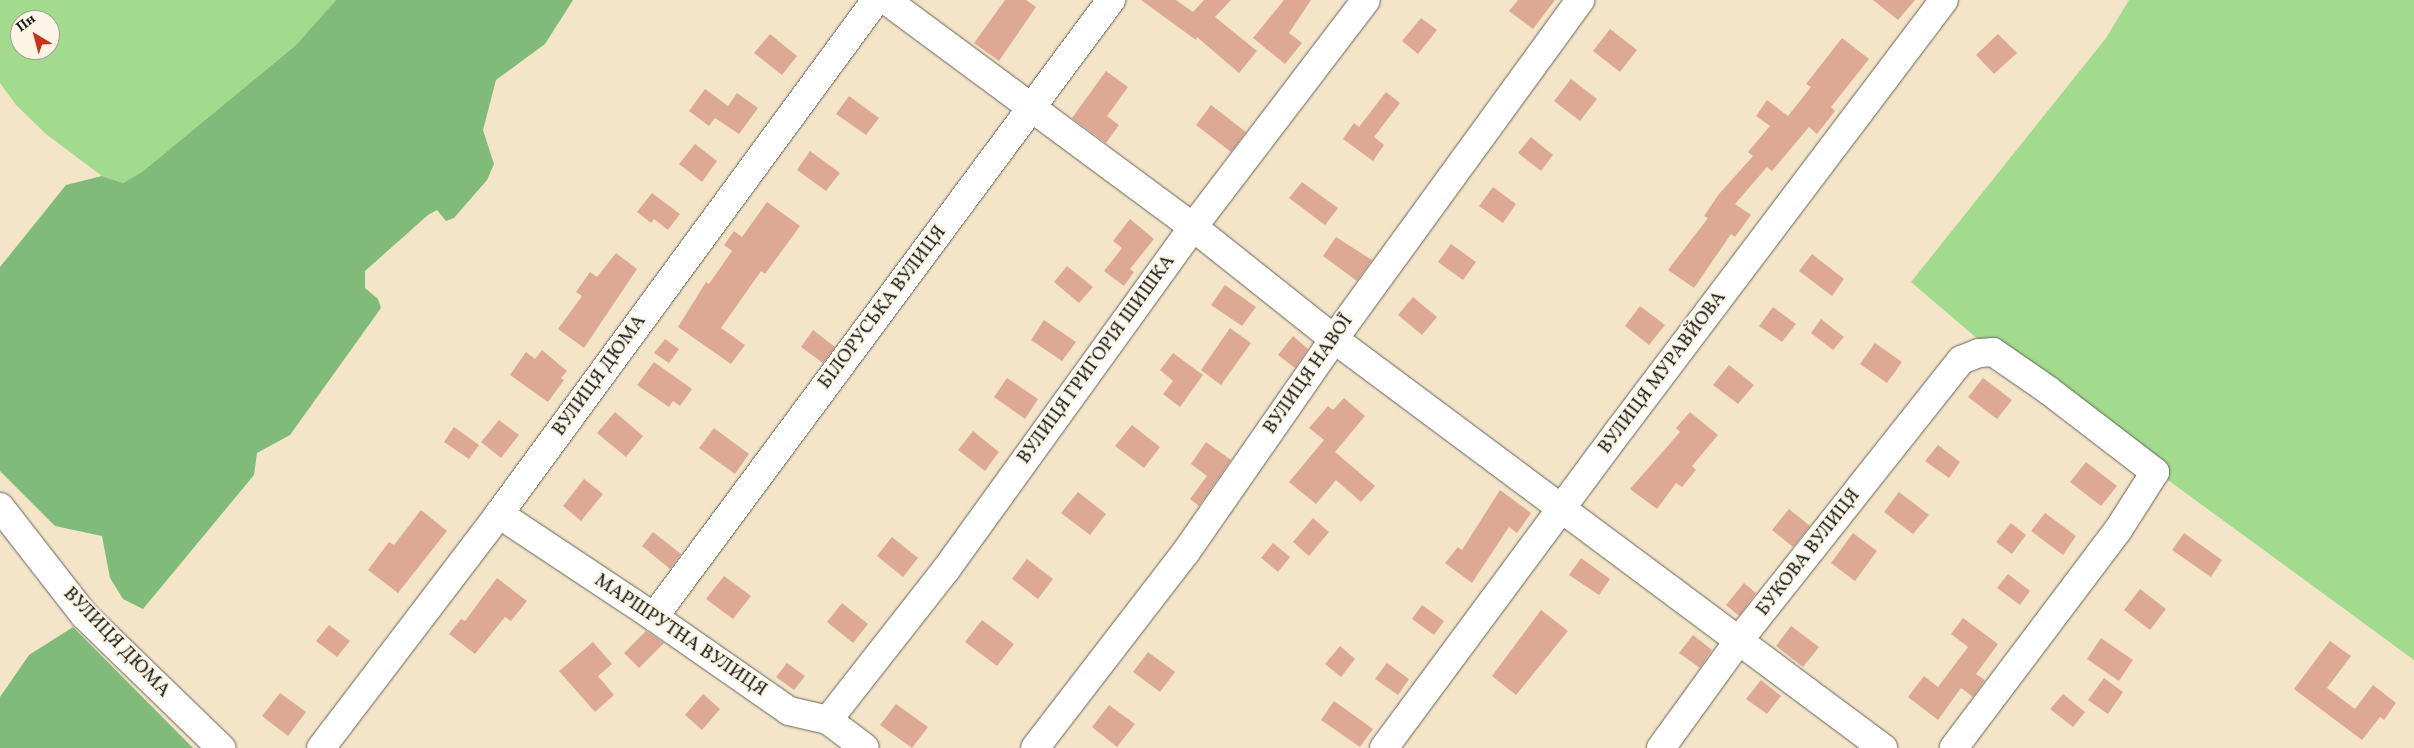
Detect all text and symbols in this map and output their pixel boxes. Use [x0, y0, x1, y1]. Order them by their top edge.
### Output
north arrow [10, 10, 60, 60]
text: Пн [13, 10, 40, 37]
street label: БІЛОРУСЬКА ВУЛИЦЯ [814, 222, 952, 394]
street label: ВУЛИЦЯ ГРИГОРІЯ ШИШКА [1013, 251, 1181, 469]
street label: ВУЛИЦЯ МУРАВЙОВА [1594, 287, 1732, 459]
street label: ВУЛИЦЯ ДЮМА [548, 311, 652, 441]
street label: ВУЛИЦЯ НАВОЇ [1259, 311, 1359, 439]
street label: БУКОВА ВУЛИЦЯ [1752, 485, 1866, 621]
street label: МАРШРУТНА ВУЛИЦЯ [589, 570, 771, 702]
street label: ВУЛИЦЯ ДЮМА [58, 583, 174, 703]

